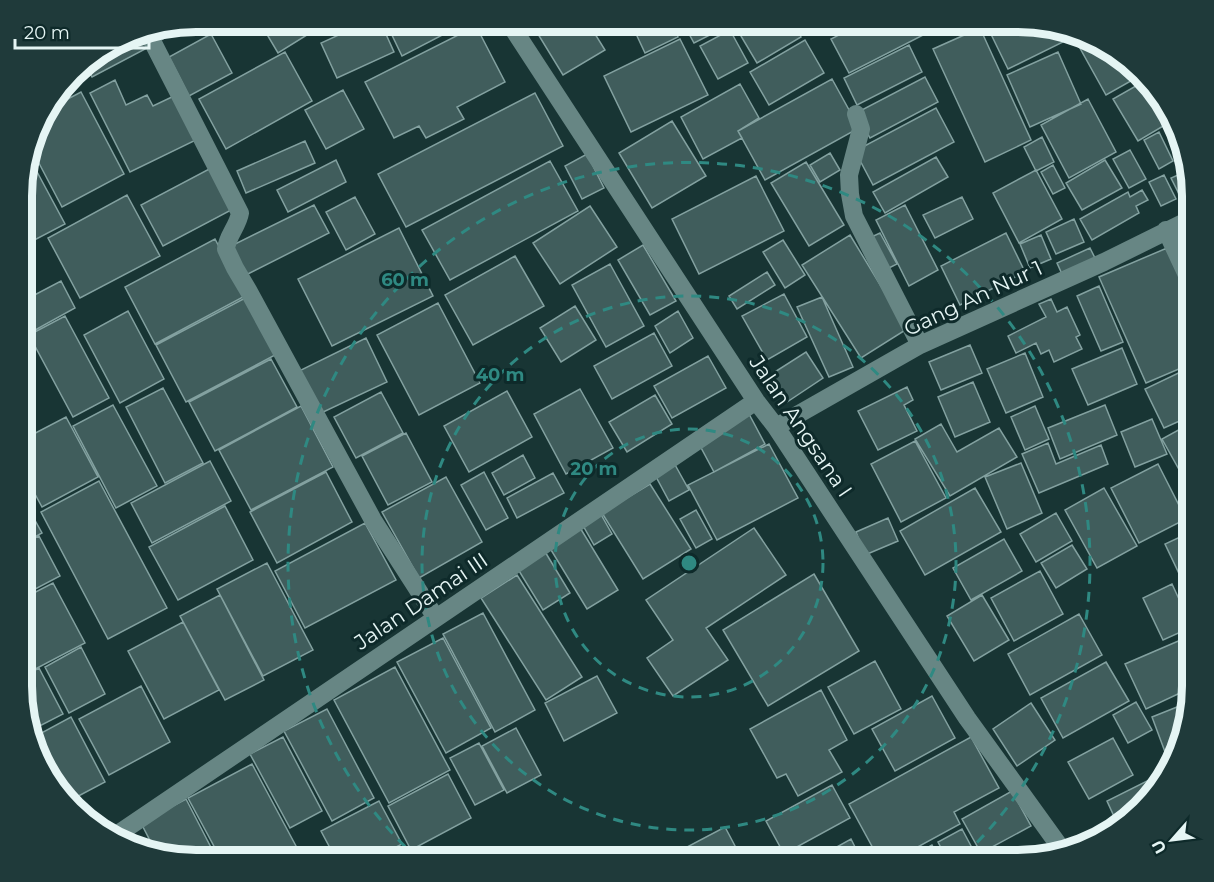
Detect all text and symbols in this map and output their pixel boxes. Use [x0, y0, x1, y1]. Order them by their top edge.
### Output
scale bar [15, 12, 148, 50]
text: 20 m [24, 22, 70, 44]
street label: Gang An Nur 1 [900, 255, 1046, 341]
text: 60 m [381, 269, 429, 291]
street label: Jalan Angsana I [744, 350, 858, 502]
text: 40 m [476, 364, 524, 386]
text: 20 m [571, 458, 617, 480]
street label: Jalan Damai III [349, 547, 492, 655]
centre of rings [679, 553, 699, 573]
north arrow [1142, 810, 1202, 870]
text: U [1148, 837, 1171, 857]

